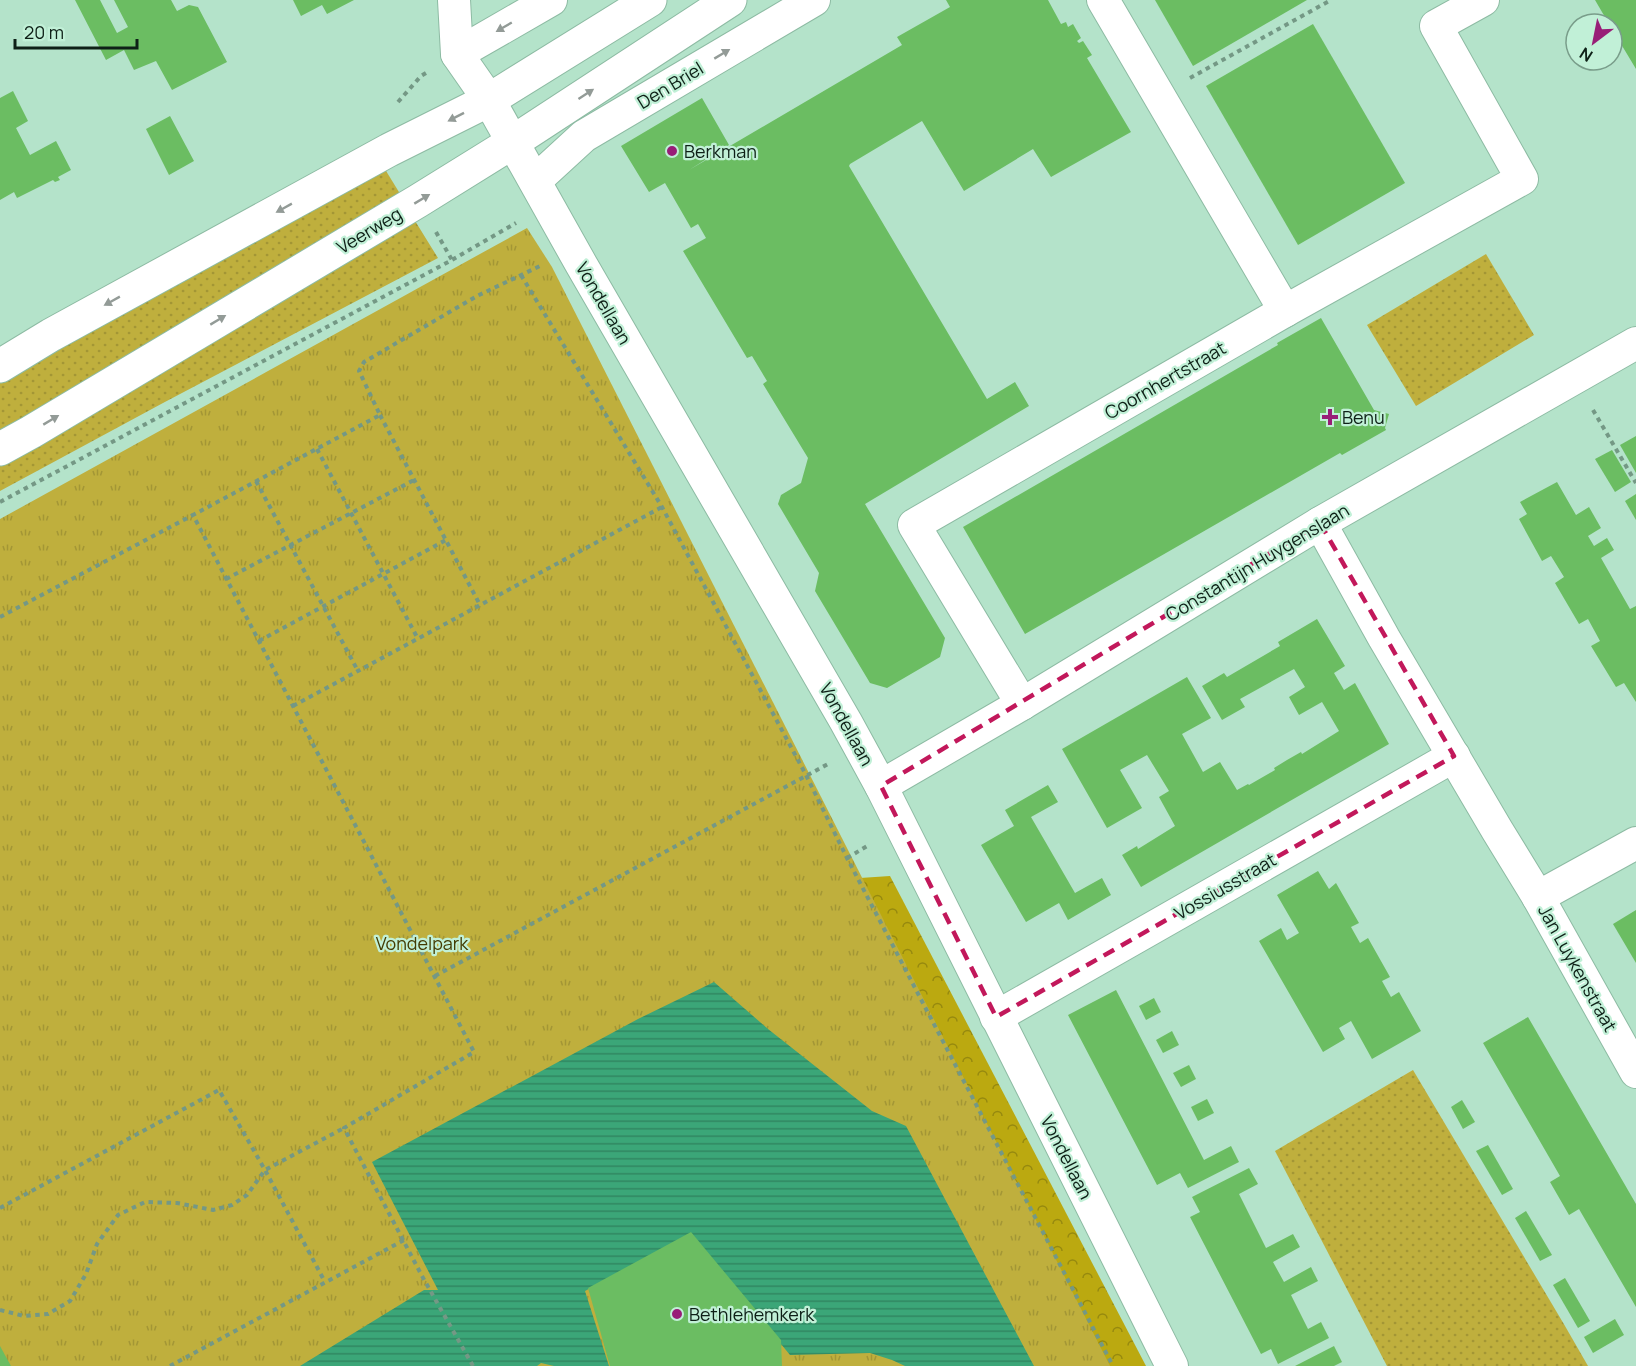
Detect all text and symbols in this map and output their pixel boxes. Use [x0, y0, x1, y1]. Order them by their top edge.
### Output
scale bar [15, 12, 136, 50]
north arrow [1564, 12, 1624, 72]
text: 20 m [24, 20, 64, 44]
one-way arrow [495, 22, 512, 32]
text: N [1575, 42, 1597, 67]
one-way arrow [714, 49, 730, 60]
street label: Den Briel [632, 56, 708, 114]
one-way arrow [578, 88, 594, 100]
one-way arrow [447, 112, 464, 121]
place label: Berkman [684, 139, 757, 163]
marker: Berkman [665, 144, 679, 158]
one-way arrow [414, 193, 430, 204]
street label: Veerweg [332, 201, 406, 259]
one-way arrow [275, 203, 292, 213]
street label: Vondellaan [571, 257, 637, 349]
one-way arrow [104, 296, 121, 306]
one-way arrow [210, 315, 226, 326]
street label: Coornhertstraat [1100, 336, 1230, 424]
place label: Benu [1342, 405, 1385, 429]
marker: Benu [1323, 410, 1337, 424]
one-way arrow [43, 415, 59, 426]
street label: Constantijn Huygenslaan [1161, 498, 1353, 626]
street label: Vondellaan [814, 678, 880, 770]
street label: Vossiusstraat [1170, 847, 1280, 925]
street label: Jan Luykenstraat [1533, 900, 1623, 1036]
park label: Vondelpark [376, 931, 469, 955]
street label: Vondellaan [1036, 1111, 1098, 1203]
place label: Bethlehemkerk [689, 1302, 815, 1326]
marker: Bethlehemkerk [670, 1307, 684, 1321]

